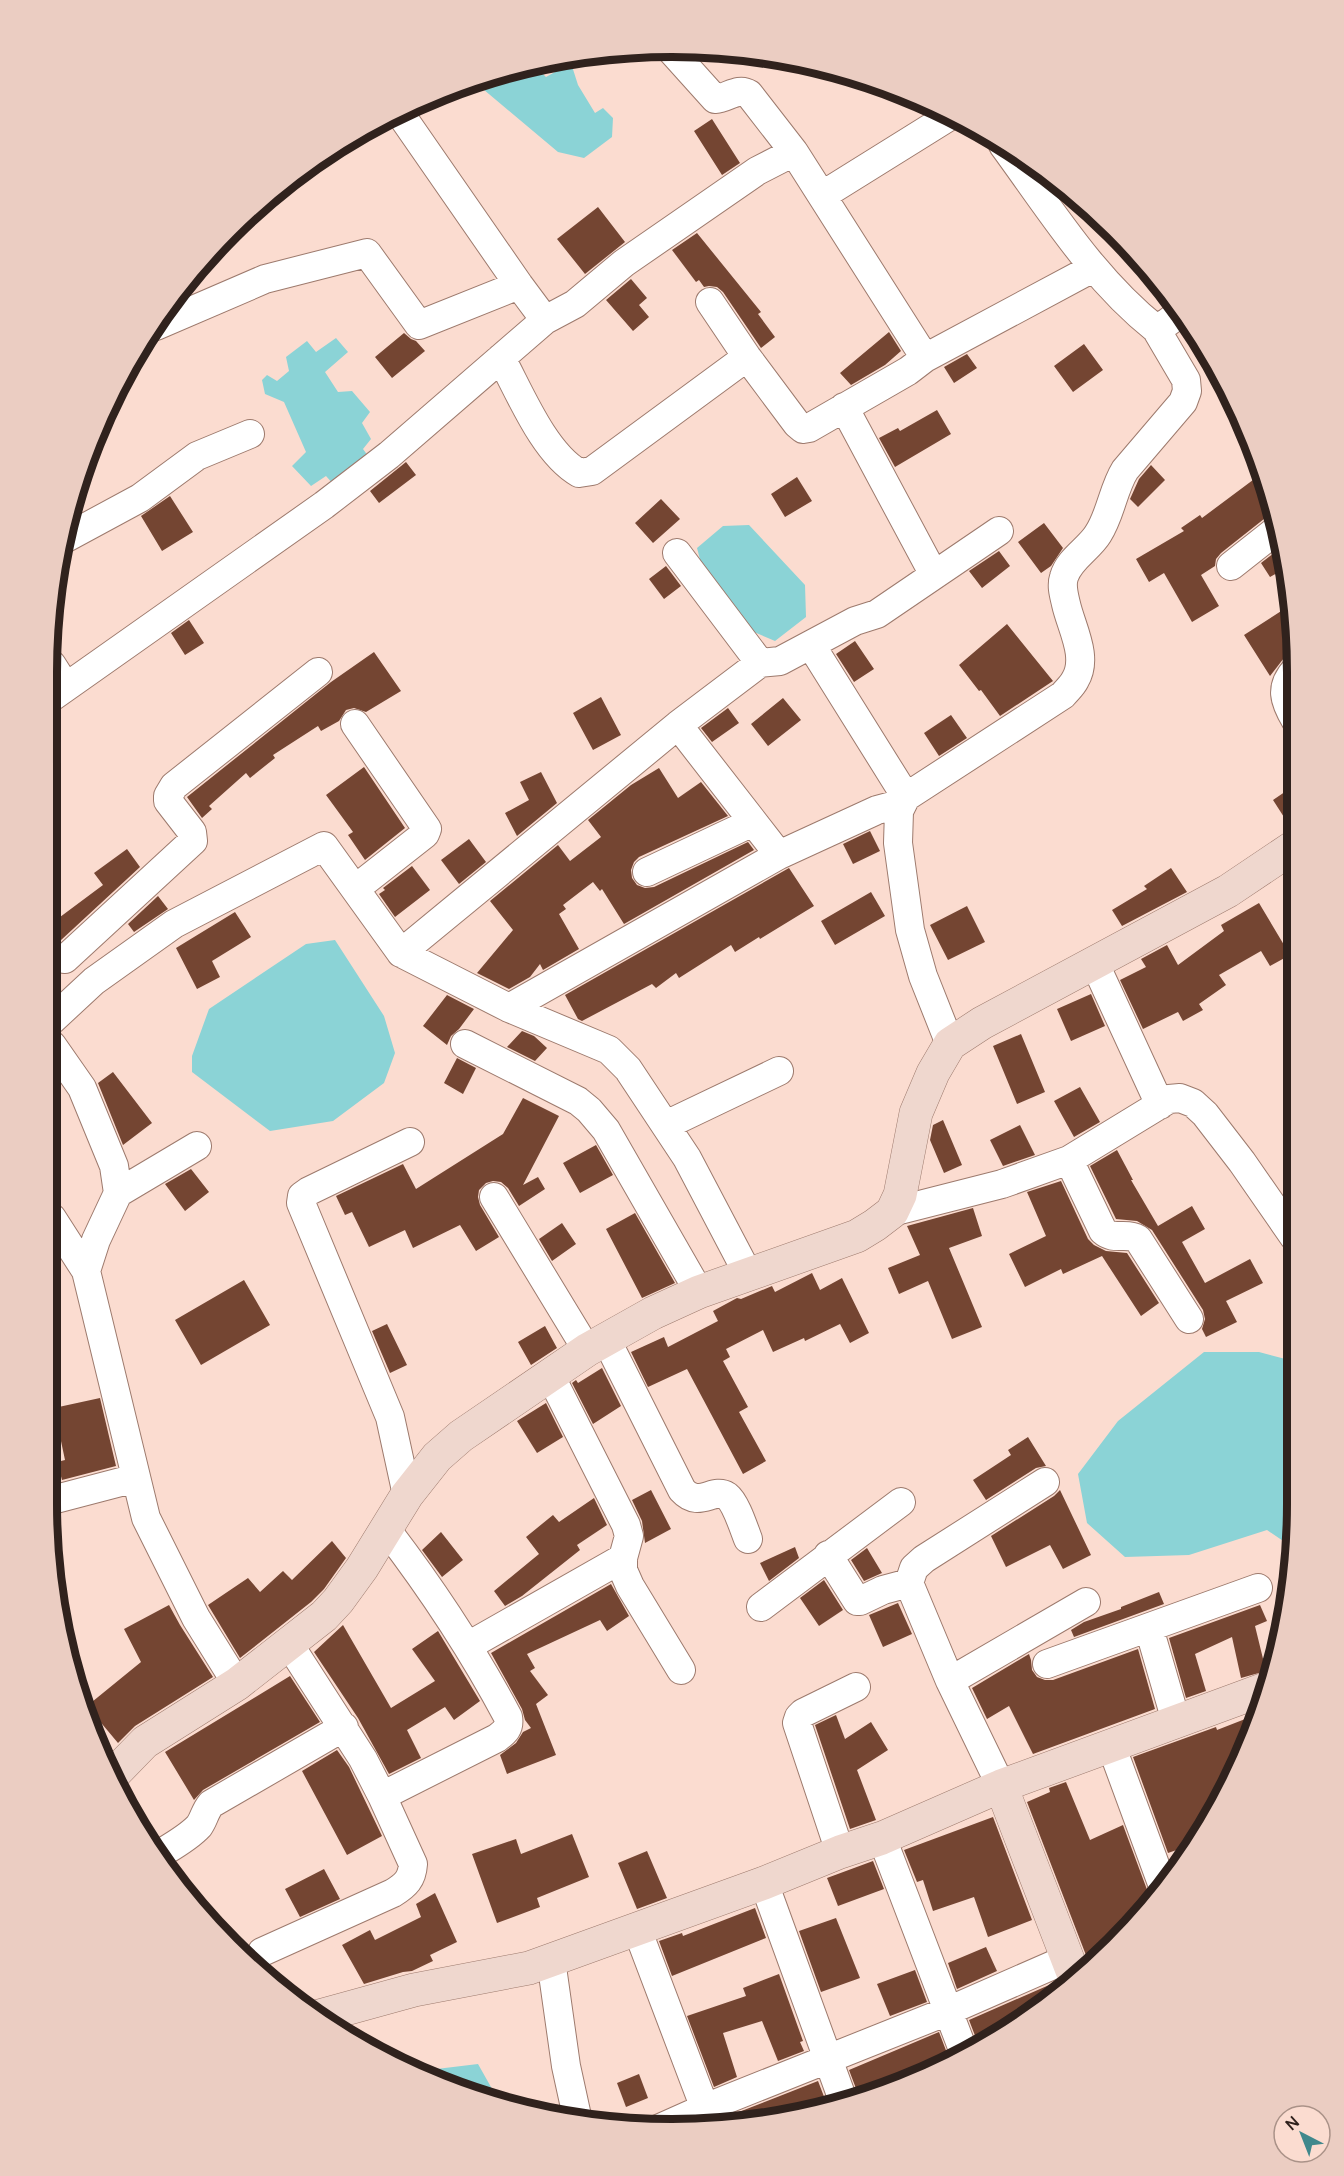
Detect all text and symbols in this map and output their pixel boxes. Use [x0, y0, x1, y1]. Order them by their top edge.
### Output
north arrow [1272, 2104, 1332, 2164]
text: N [1280, 2111, 1304, 2135]

